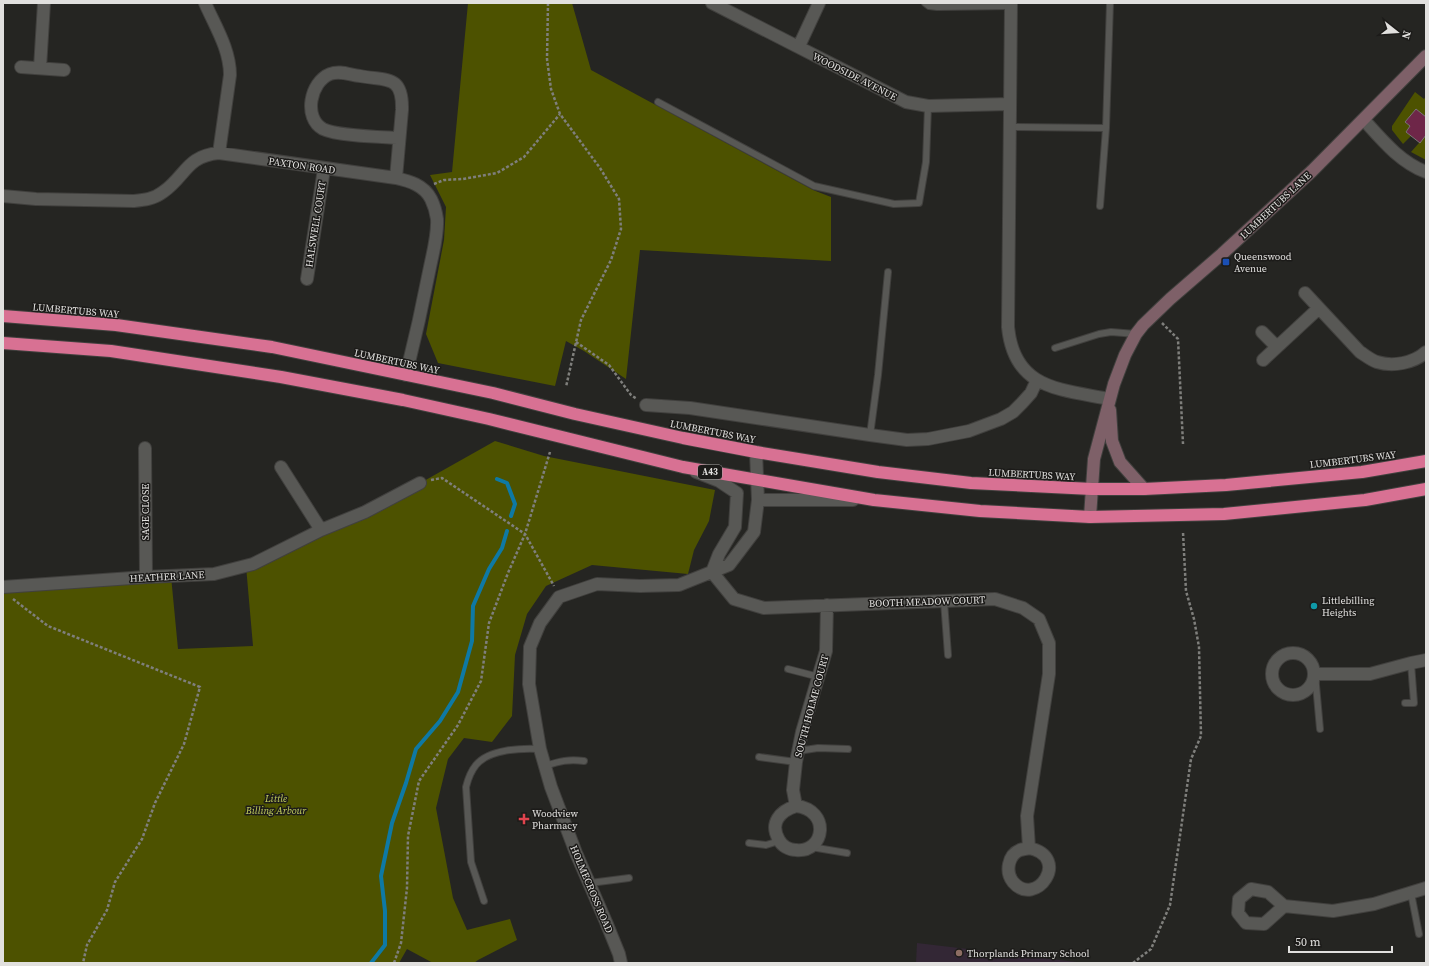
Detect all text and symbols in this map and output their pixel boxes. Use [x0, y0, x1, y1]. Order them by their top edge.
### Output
north arrow [1377, 12, 1417, 52]
text: N [1398, 29, 1414, 41]
street label: WOODSIDE AVENUE [810, 50, 899, 103]
street label: PAXTON ROAD [268, 154, 336, 177]
street label: LUMBERTUBS LANE [1237, 169, 1314, 242]
street label: HALSWELL COURT [302, 180, 329, 268]
place label: Queenswood Avenue [1234, 250, 1292, 275]
marker: Queenswood Avenue [1221, 257, 1231, 267]
street label: LUMBERTUBS WAY [32, 300, 121, 321]
street label: LUMBERTUBS WAY [353, 346, 441, 377]
street label: LUMBERTUBS WAY [669, 417, 757, 446]
street label: LUMBERTUBS WAY [1309, 448, 1398, 471]
road number: A43 [698, 465, 722, 479]
street label: LUMBERTUBS WAY [988, 466, 1076, 483]
street label: SAGE CLOSE [139, 484, 152, 540]
street label: HEATHER LANE [129, 568, 205, 585]
street label: BOOTH MEADOW COURT [869, 593, 985, 610]
place label: Littlebilling Heights [1322, 594, 1374, 619]
marker: Littlebilling Heights [1309, 601, 1319, 611]
street label: SOUTH HOLME COURT [792, 653, 831, 759]
park label: Little Billing Arbour [245, 792, 307, 817]
place label: Woodview Pharmacy [532, 807, 578, 832]
marker: Woodview Pharmacy [519, 814, 529, 824]
street label: HOLMECROSS ROAD [567, 843, 616, 935]
scale bar [1289, 928, 1392, 954]
text: 50 m [1295, 934, 1321, 950]
place label: Thorplands Primary School [967, 947, 1089, 960]
marker: Thorplands Primary School [954, 948, 964, 958]

